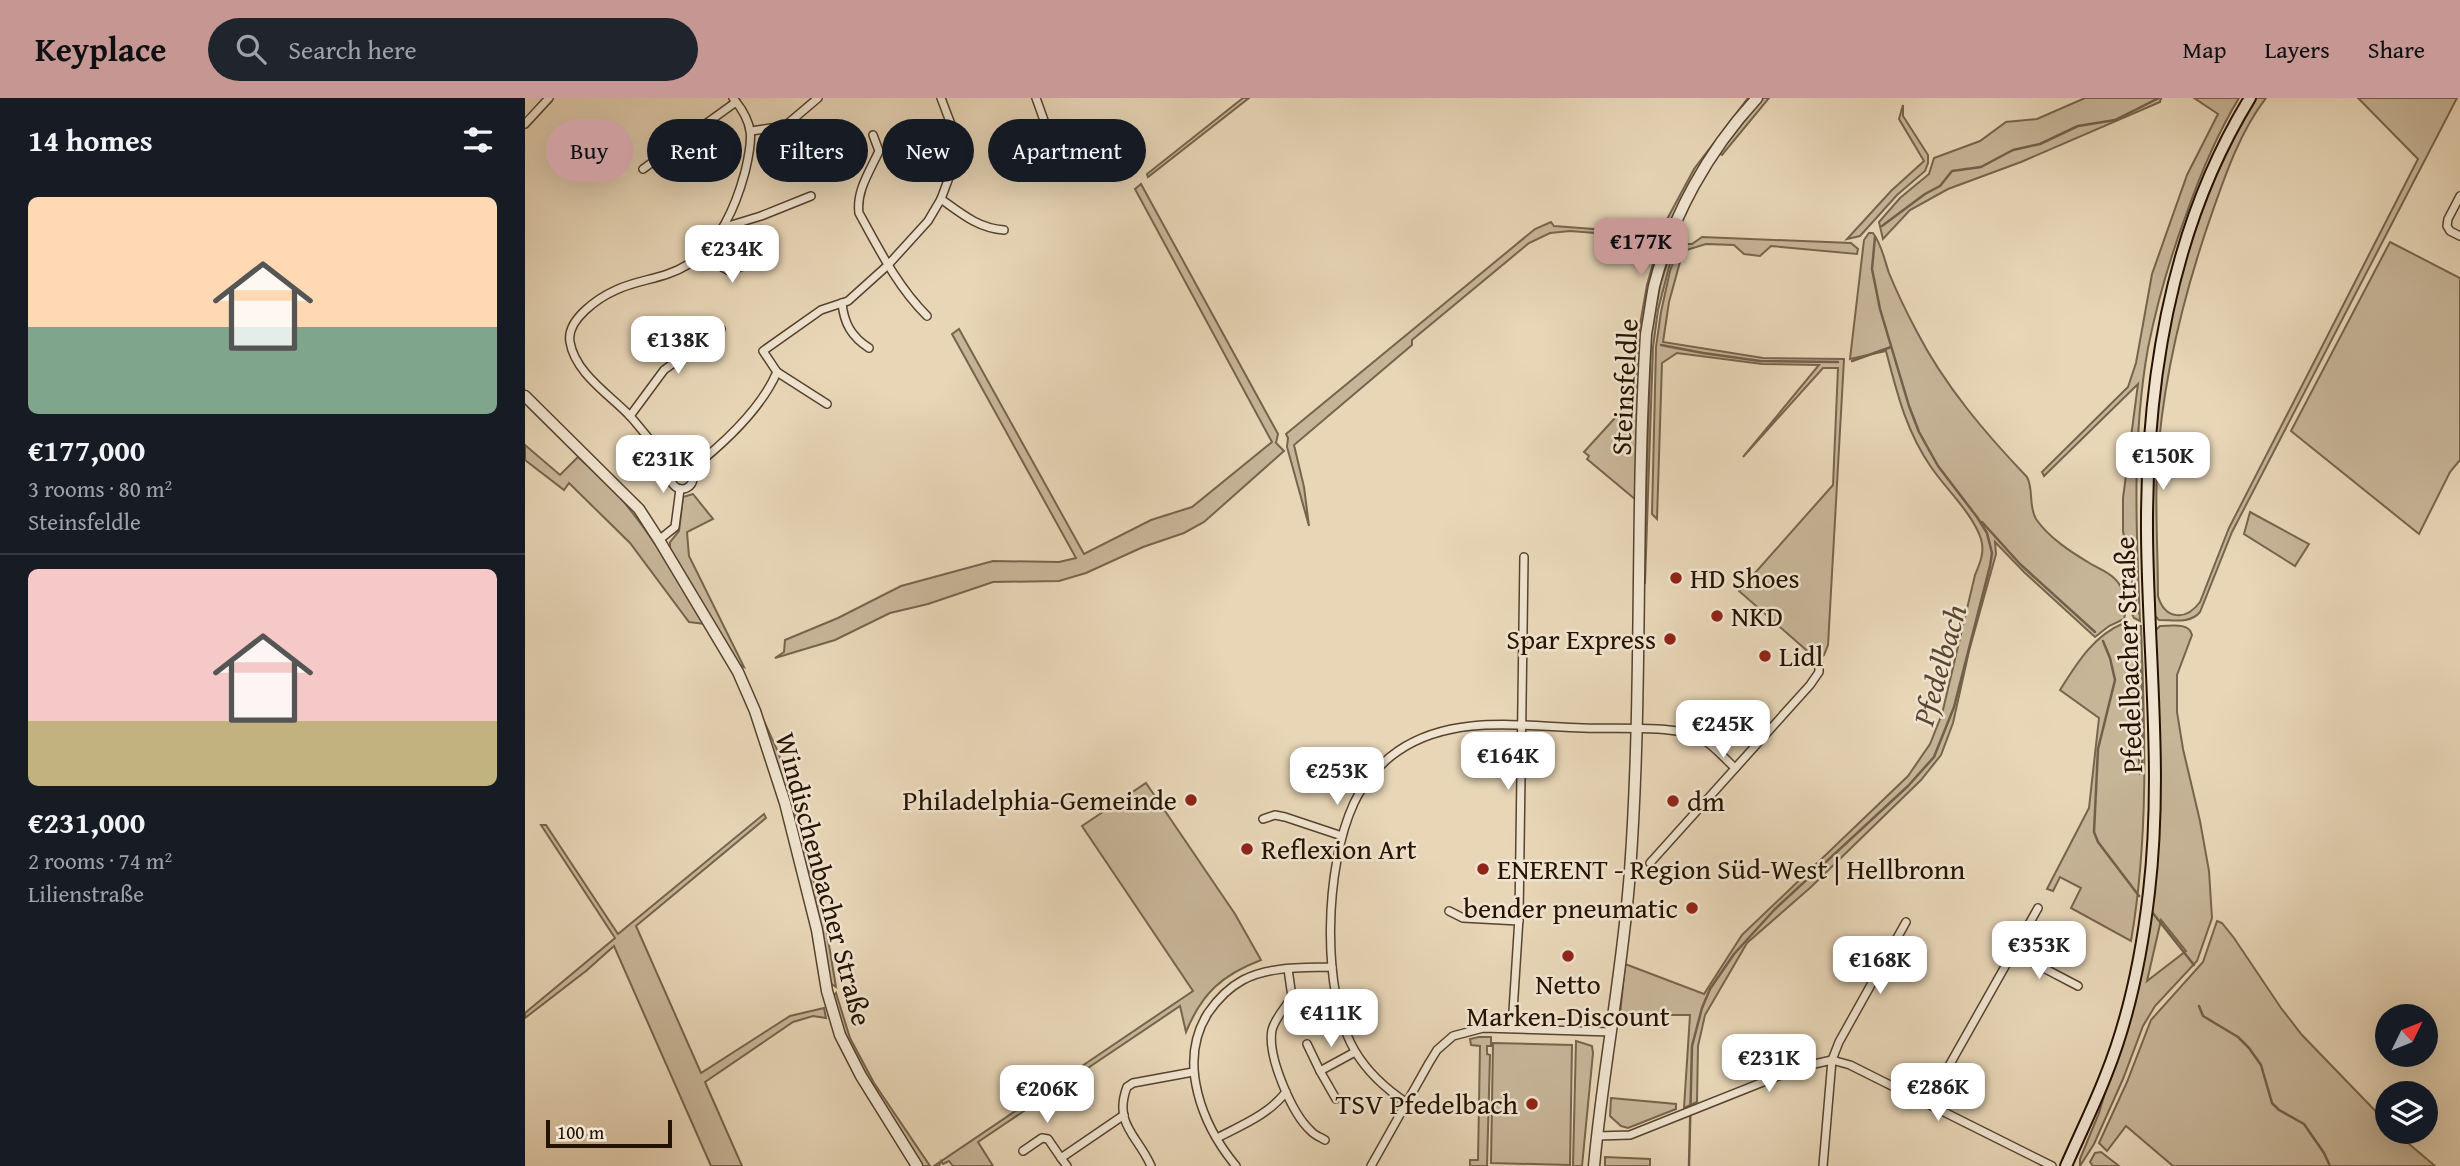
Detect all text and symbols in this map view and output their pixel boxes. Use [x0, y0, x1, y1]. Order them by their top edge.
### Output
search box [208, 18, 698, 81]
text: Keyplace [35, 25, 166, 73]
icon: search [232, 30, 270, 68]
text: Search here [288, 30, 417, 69]
text: Map [2183, 32, 2226, 67]
text: Layers [2264, 32, 2330, 67]
text: Share [2368, 32, 2425, 67]
text: 14 homes [28, 118, 153, 162]
chip: Buy [546, 119, 633, 182]
chip: Rent [647, 119, 742, 182]
chip: Filters [756, 119, 868, 182]
chip: New [882, 119, 974, 182]
chip: Apartment [988, 119, 1146, 182]
icon: filters [459, 121, 497, 159]
pin: €177K [1592, 218, 1690, 278]
text: €177K [1610, 224, 1672, 257]
pin: €234K [683, 226, 781, 285]
text: €234K [701, 231, 763, 264]
icon: home [200, 243, 326, 369]
pin: €138K [629, 316, 727, 376]
street label: Steinsfeldle [1599, 317, 1648, 457]
text: €138K [647, 322, 709, 355]
text: €177,000 [28, 428, 145, 472]
pin: €150K [2114, 432, 2212, 492]
pin: €231K [614, 436, 712, 495]
text: €150K [2132, 438, 2194, 471]
text: €231K [632, 441, 694, 474]
text: 3 rooms · 80 m² [28, 472, 172, 505]
text: Steinsfeldle [28, 505, 141, 538]
street label: Pfedelbacher Straße [2103, 536, 2152, 774]
place label: HD Shoes [1690, 557, 1800, 598]
marker: HD Shoes [1668, 570, 1684, 586]
place label: NKD [1731, 595, 1783, 636]
water label: Pfedelbach [1901, 599, 1977, 731]
marker: NKD [1709, 608, 1725, 624]
icon: home [200, 615, 326, 741]
place label: Spar Express [1506, 618, 1656, 659]
marker: Spar Express [1662, 631, 1678, 647]
place label: Lidl [1779, 635, 1823, 676]
marker: Lidl [1757, 648, 1773, 664]
pin: €245K [1674, 700, 1772, 760]
text: €245K [1692, 706, 1754, 739]
street label: Windischenbacher Straße [766, 728, 883, 1030]
pin: €164K [1459, 732, 1557, 792]
text: €164K [1477, 738, 1539, 771]
pin: €253K [1288, 748, 1386, 807]
text: €253K [1306, 753, 1368, 786]
place label: Philadelphia-Gemeinde [902, 779, 1177, 820]
place label: dm [1687, 780, 1725, 821]
marker: Philadelphia-Gemeinde [1183, 792, 1199, 808]
marker: dm [1665, 793, 1681, 809]
text: €231,000 [28, 800, 145, 844]
place label: Reflexion Art [1261, 828, 1417, 869]
marker: Reflexion Art [1239, 841, 1255, 857]
text: 2 rooms · 74 m² [28, 844, 172, 877]
place label: ENERENT - Region Süd-West | Hellbronn [1497, 848, 1966, 889]
marker: ENERENT - Region Süd-West | Hellbronn [1475, 861, 1491, 877]
text: Lilienstraße [28, 877, 144, 910]
place label: bender pneumatic [1463, 887, 1678, 928]
marker: bender pneumatic [1684, 900, 1700, 916]
pin: €353K [1990, 922, 2088, 981]
text: €353K [2008, 927, 2070, 960]
pin: €168K [1831, 936, 1929, 996]
text: €168K [1849, 942, 1911, 975]
marker: Netto Marken-Discount [1560, 948, 1576, 964]
place label: Netto Marken-Discount [1466, 963, 1670, 1036]
pin: €411K [1282, 990, 1380, 1049]
text: €411K [1300, 995, 1362, 1028]
north arrow [2375, 1004, 2438, 1068]
map controls [2375, 1004, 2438, 1144]
pin: €231K [1720, 1034, 1818, 1094]
text: €231K [1738, 1040, 1800, 1073]
pin: €286K [1889, 1063, 1987, 1123]
pin: €206K [998, 1066, 1096, 1125]
text: €286K [1907, 1069, 1969, 1102]
text: €206K [1016, 1071, 1078, 1104]
button: layers [2375, 1081, 2438, 1144]
place label: TSV Pfedelbach [1336, 1083, 1518, 1124]
marker: TSV Pfedelbach [1524, 1096, 1540, 1112]
scale bar [546, 1117, 672, 1149]
text: 100 m [557, 1118, 604, 1146]

